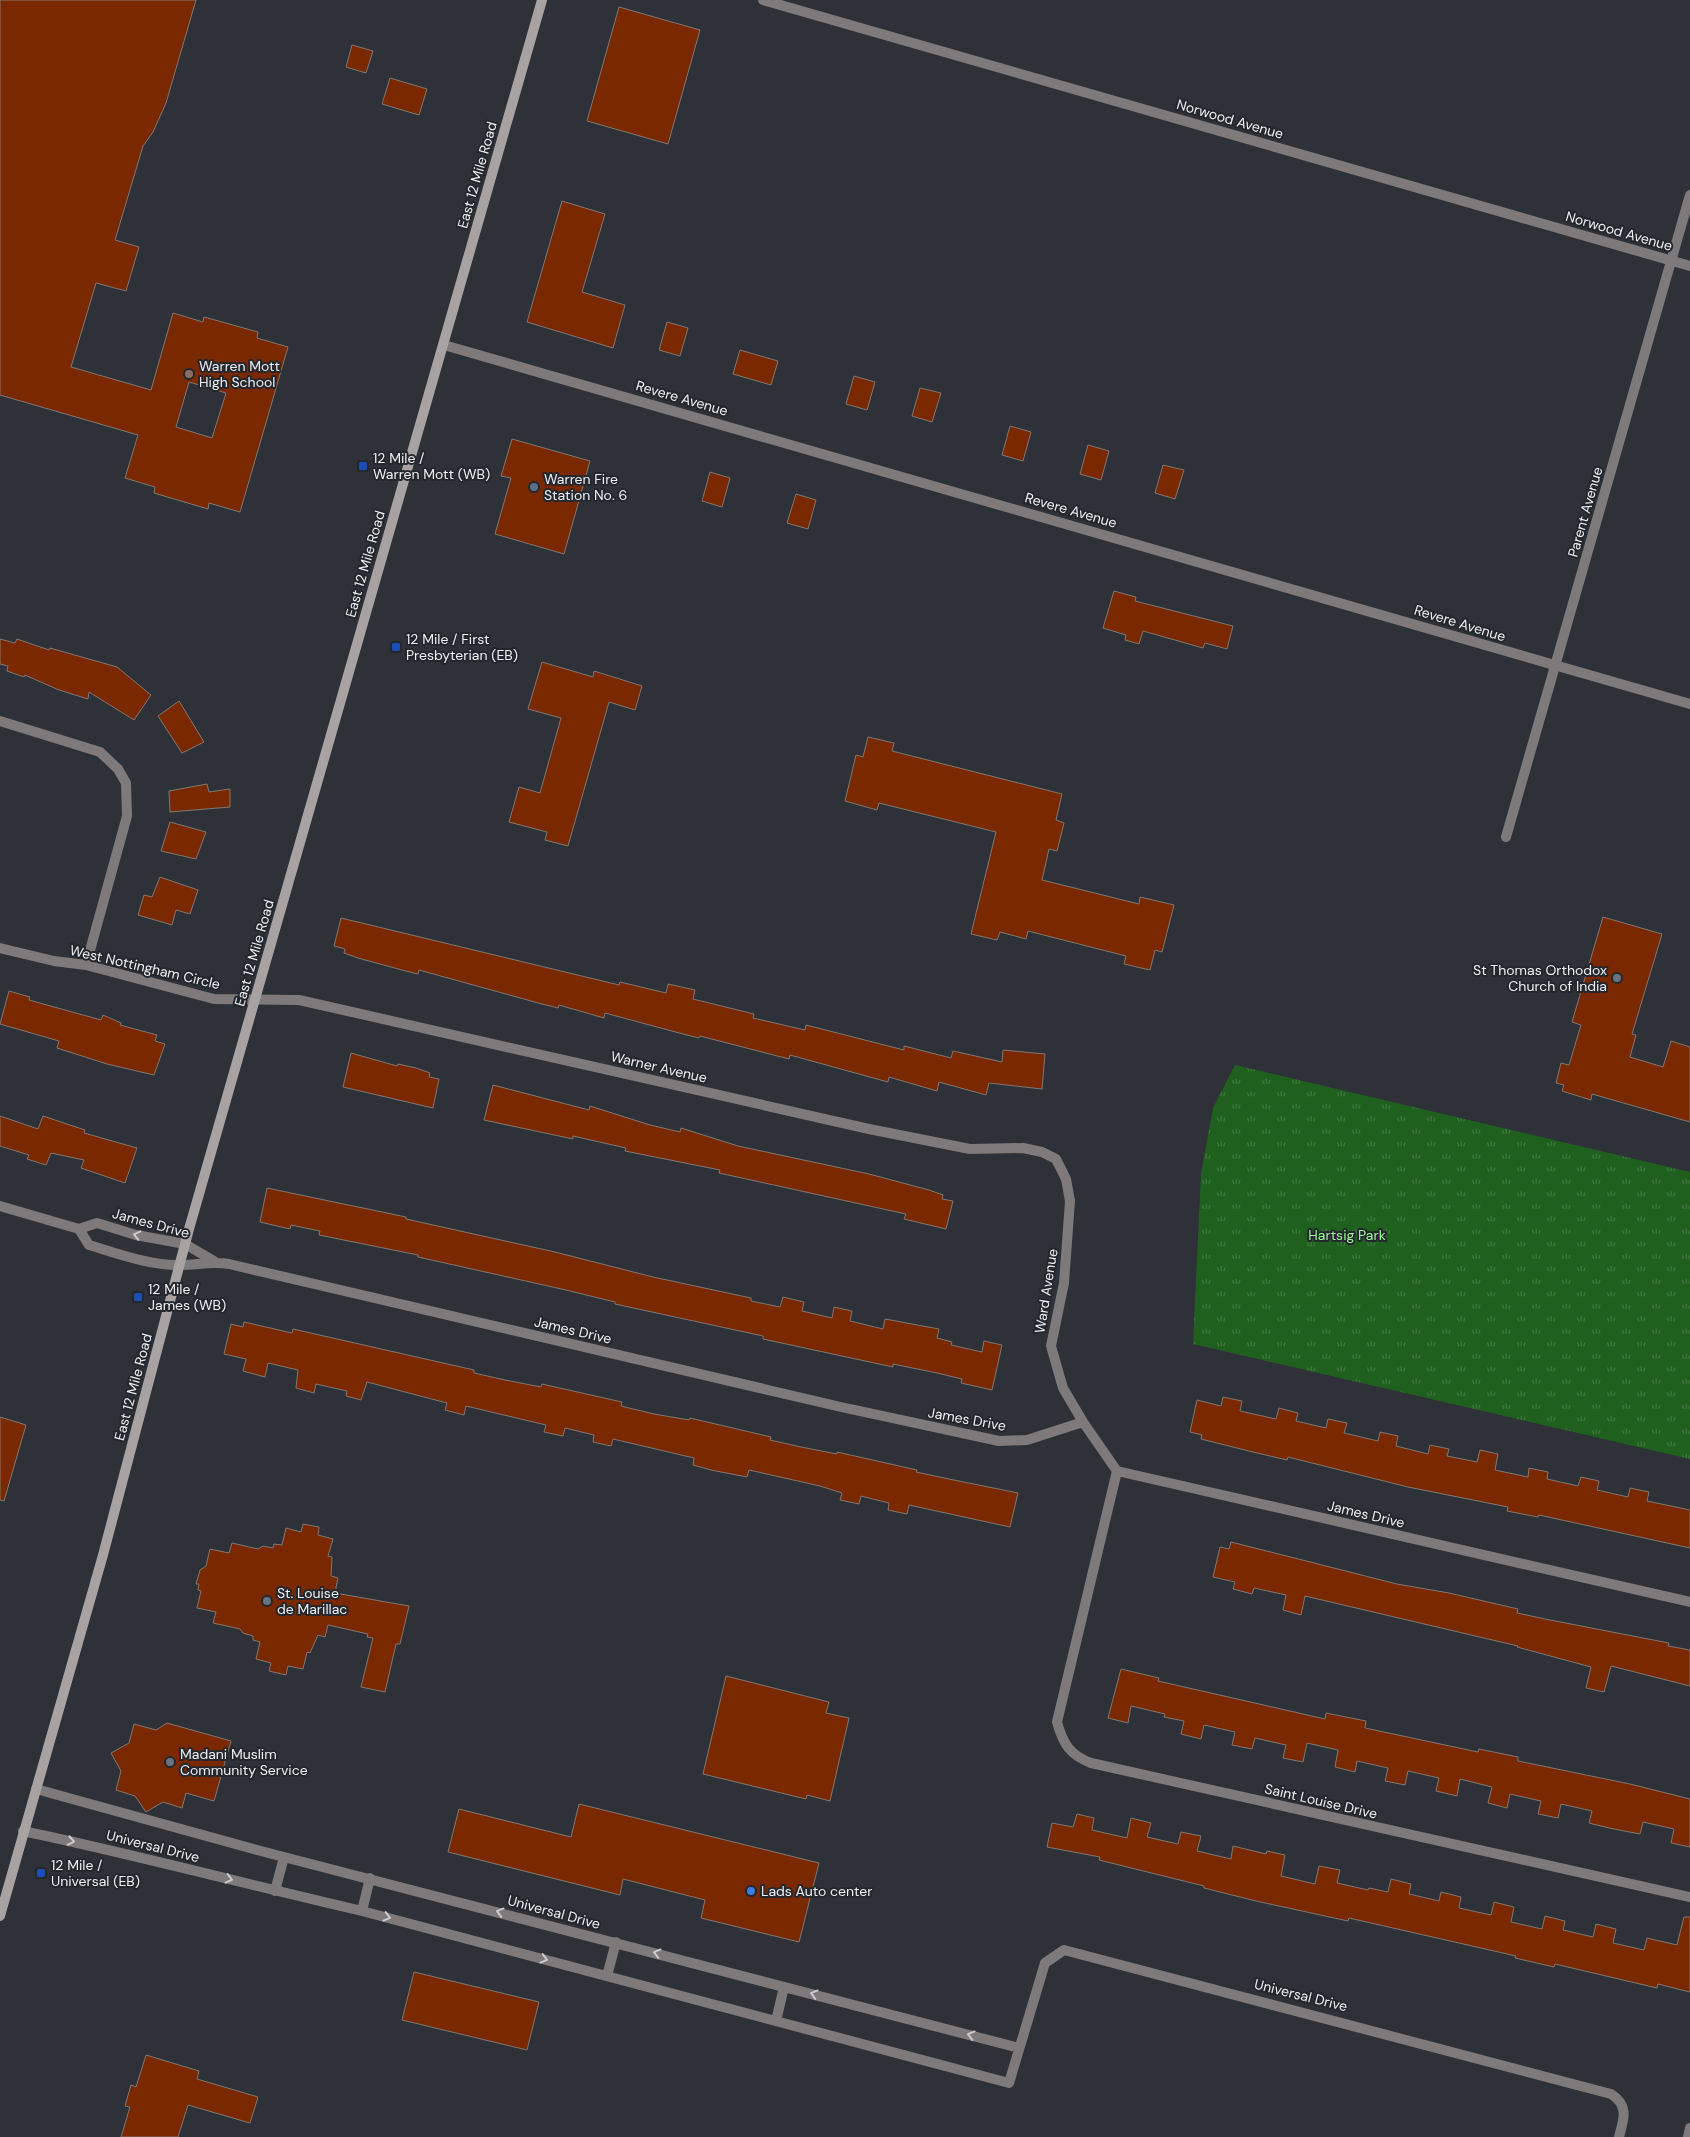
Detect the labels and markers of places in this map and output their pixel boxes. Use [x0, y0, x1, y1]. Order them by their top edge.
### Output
place label: Warren Mott High School [199, 357, 280, 391]
marker: Warren Mott High School [183, 368, 195, 380]
place label: 12 Mile / Warren Mott (WB) [373, 449, 490, 483]
marker: 12 Mile / Warren Mott (WB) [357, 460, 369, 472]
place label: Warren Fire Station No. 6 [544, 470, 627, 504]
marker: Warren Fire Station No. 6 [528, 481, 540, 493]
place label: 12 Mile / First Presbyterian (EB) [406, 630, 518, 664]
marker: 12 Mile / First Presbyterian (EB) [390, 641, 402, 653]
place label: St Thomas Orthodox Church of India [1473, 961, 1607, 995]
marker: St Thomas Orthodox Church of India [1611, 972, 1623, 984]
place label: 12 Mile / James (WB) [148, 1280, 226, 1314]
marker: 12 Mile / James (WB) [132, 1291, 144, 1303]
place label: St. Louise de Marillac [277, 1584, 347, 1618]
marker: St. Louise de Marillac [261, 1595, 273, 1607]
place label: Madani Muslim Community Service [180, 1745, 308, 1779]
marker: Madani Muslim Community Service [164, 1756, 176, 1768]
place label: 12 Mile / Universal (EB) [51, 1856, 140, 1890]
marker: 12 Mile / Universal (EB) [35, 1867, 47, 1879]
place label: Lads Auto center [761, 1882, 872, 1900]
marker: Lads Auto center [745, 1885, 757, 1897]

